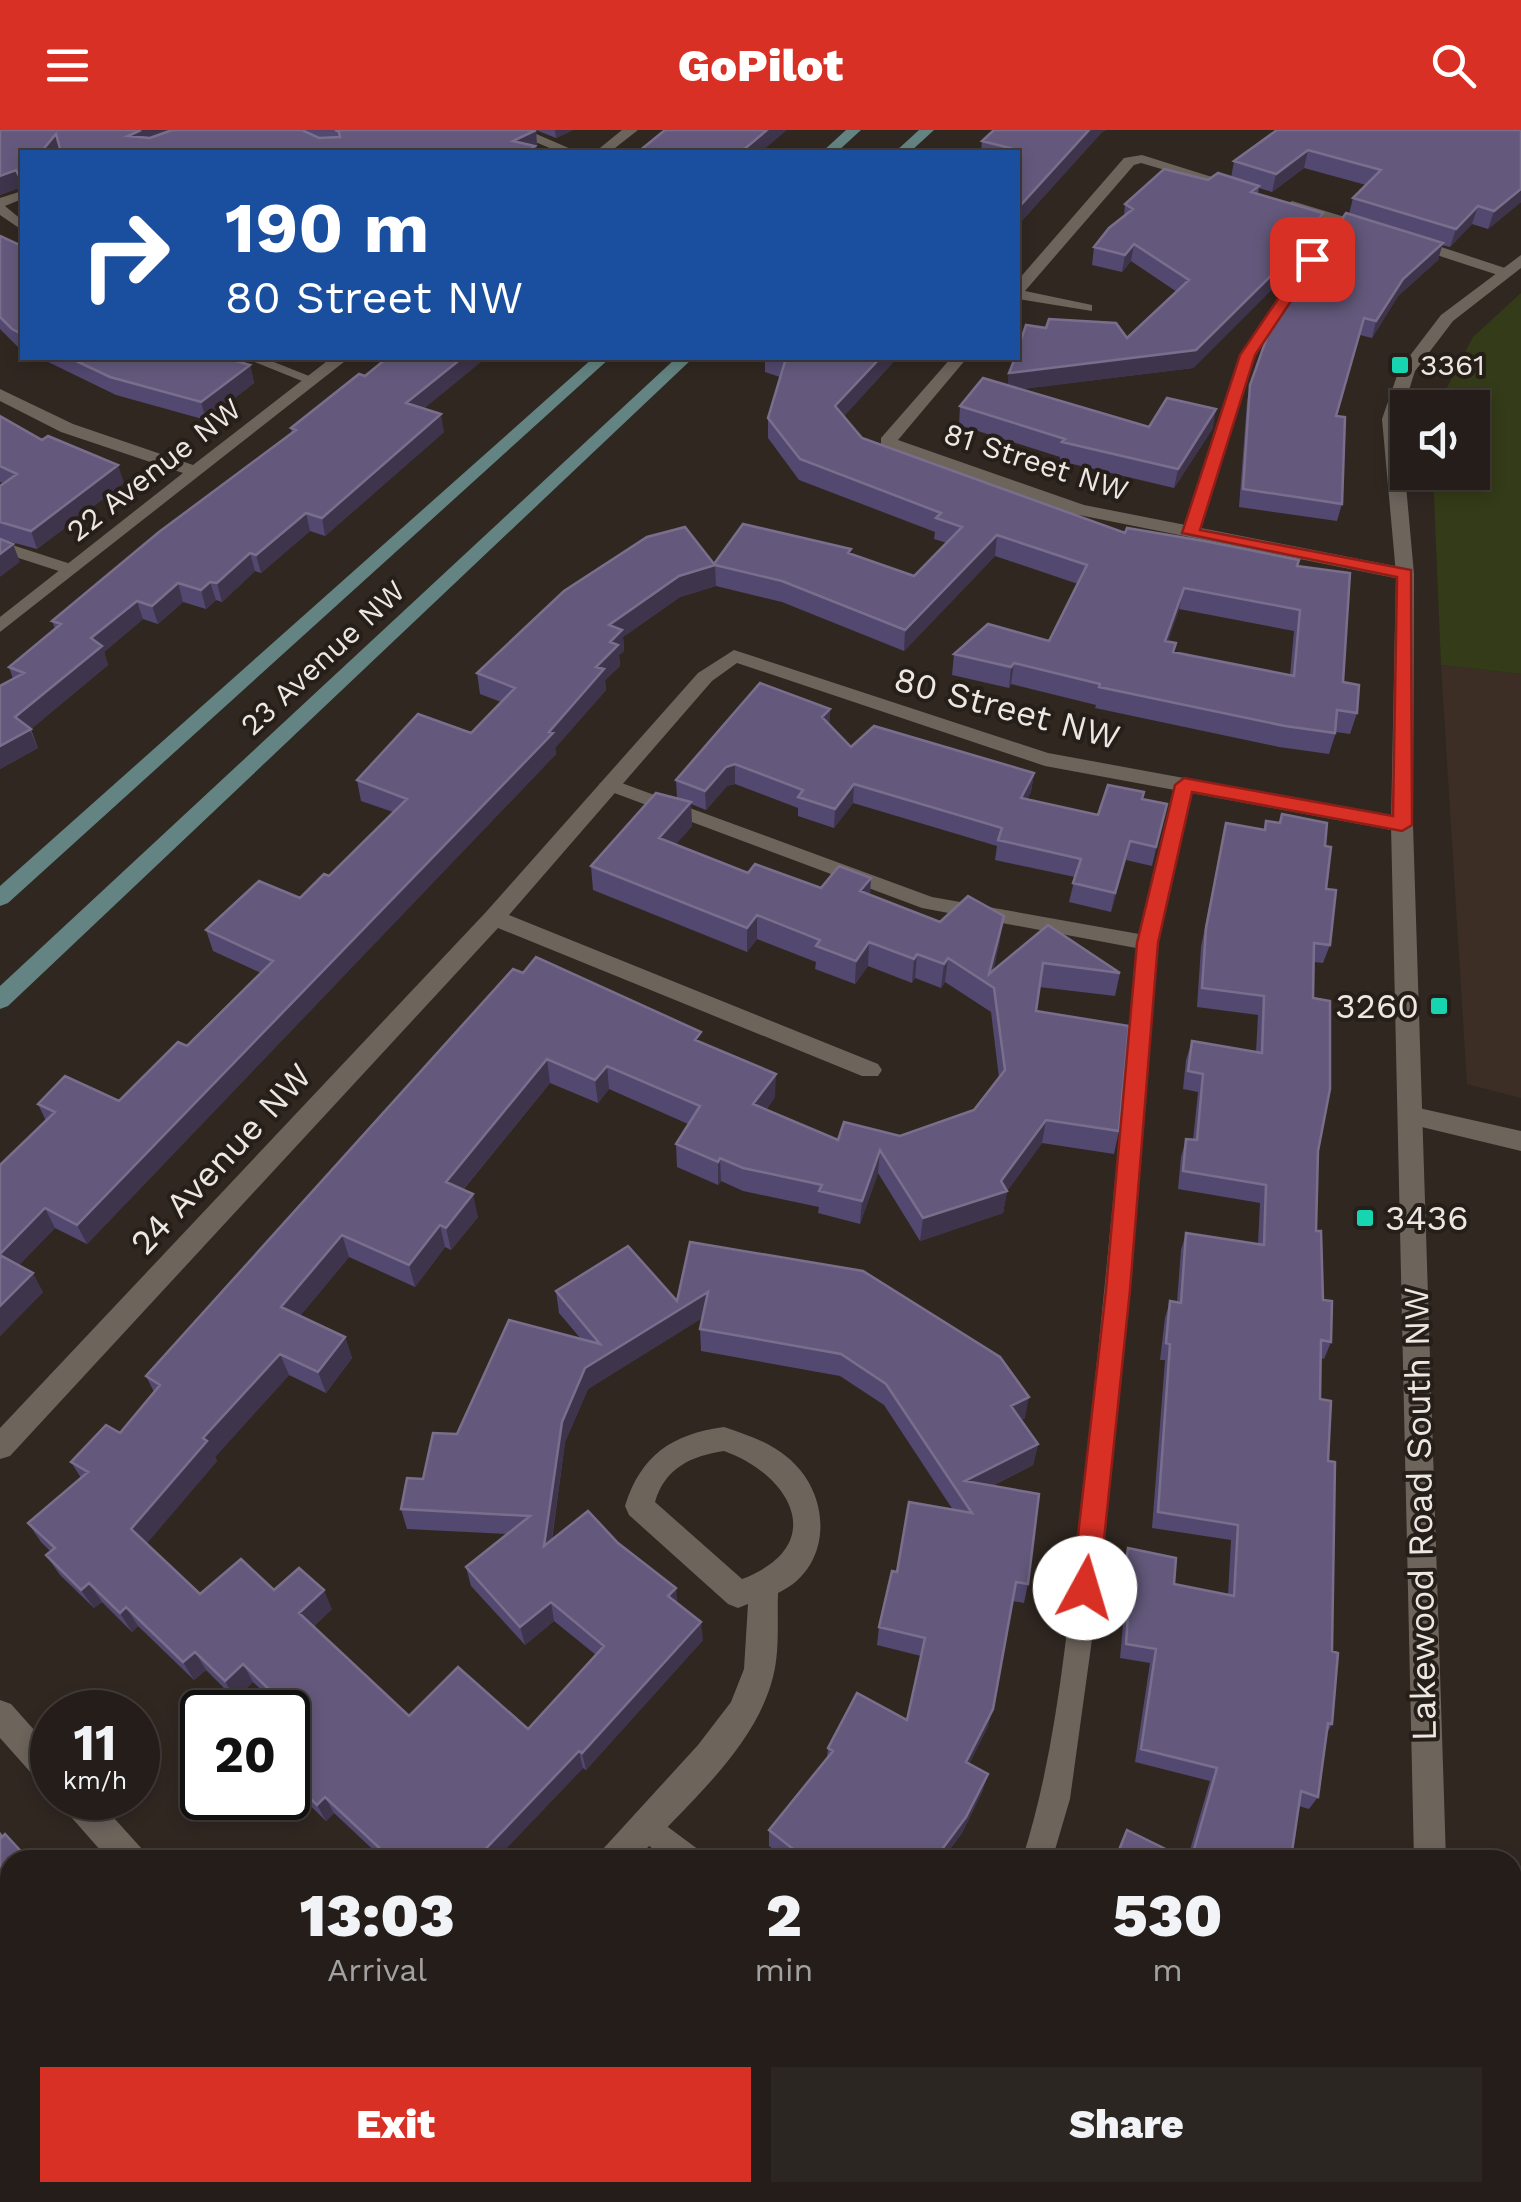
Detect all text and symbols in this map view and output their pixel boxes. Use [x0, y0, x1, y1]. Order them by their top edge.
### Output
icon: menu [40, 38, 95, 93]
icon: search [1426, 38, 1481, 93]
text: GoPilot [678, 39, 843, 92]
text: 190 m [225, 187, 429, 269]
icon: right [60, 190, 190, 320]
pin [1270, 217, 1355, 302]
icon: arrive [1285, 232, 1340, 287]
text: 80 Street NW [225, 271, 523, 324]
place label: 3361 [1420, 347, 1485, 382]
marker: 3361 [1389, 354, 1411, 376]
map controls [1390, 390, 1490, 490]
button: sound [1390, 390, 1490, 490]
street label: 22 Avenue NW [60, 391, 248, 548]
street label: 81 Street NW [940, 415, 1133, 508]
street label: 23 Avenue NW [233, 573, 412, 742]
street label: 80 Street NW [890, 658, 1124, 758]
place label: 3260 [1335, 985, 1419, 1027]
marker: 3260 [1428, 995, 1450, 1017]
street label: 24 Avenue NW [122, 1055, 320, 1263]
place label: 3436 [1385, 1197, 1468, 1239]
marker: 3436 [1354, 1207, 1376, 1229]
street label: Lakewood Road South NW [1395, 1287, 1445, 1741]
position arrow [1033, 1536, 1137, 1640]
speed limit sign: 20 [180, 1690, 310, 1820]
text: 11 [73, 1713, 117, 1772]
text: km/h [63, 1766, 127, 1795]
text: 13:03 [299, 1880, 455, 1951]
text: 2 [766, 1880, 802, 1951]
text: 530 [1113, 1880, 1223, 1951]
text: Arrival [327, 1951, 427, 1989]
text: min [754, 1951, 813, 1989]
text: m [1152, 1951, 1183, 1989]
button: Exit [40, 2067, 751, 2182]
button: Share [771, 2067, 1482, 2182]

